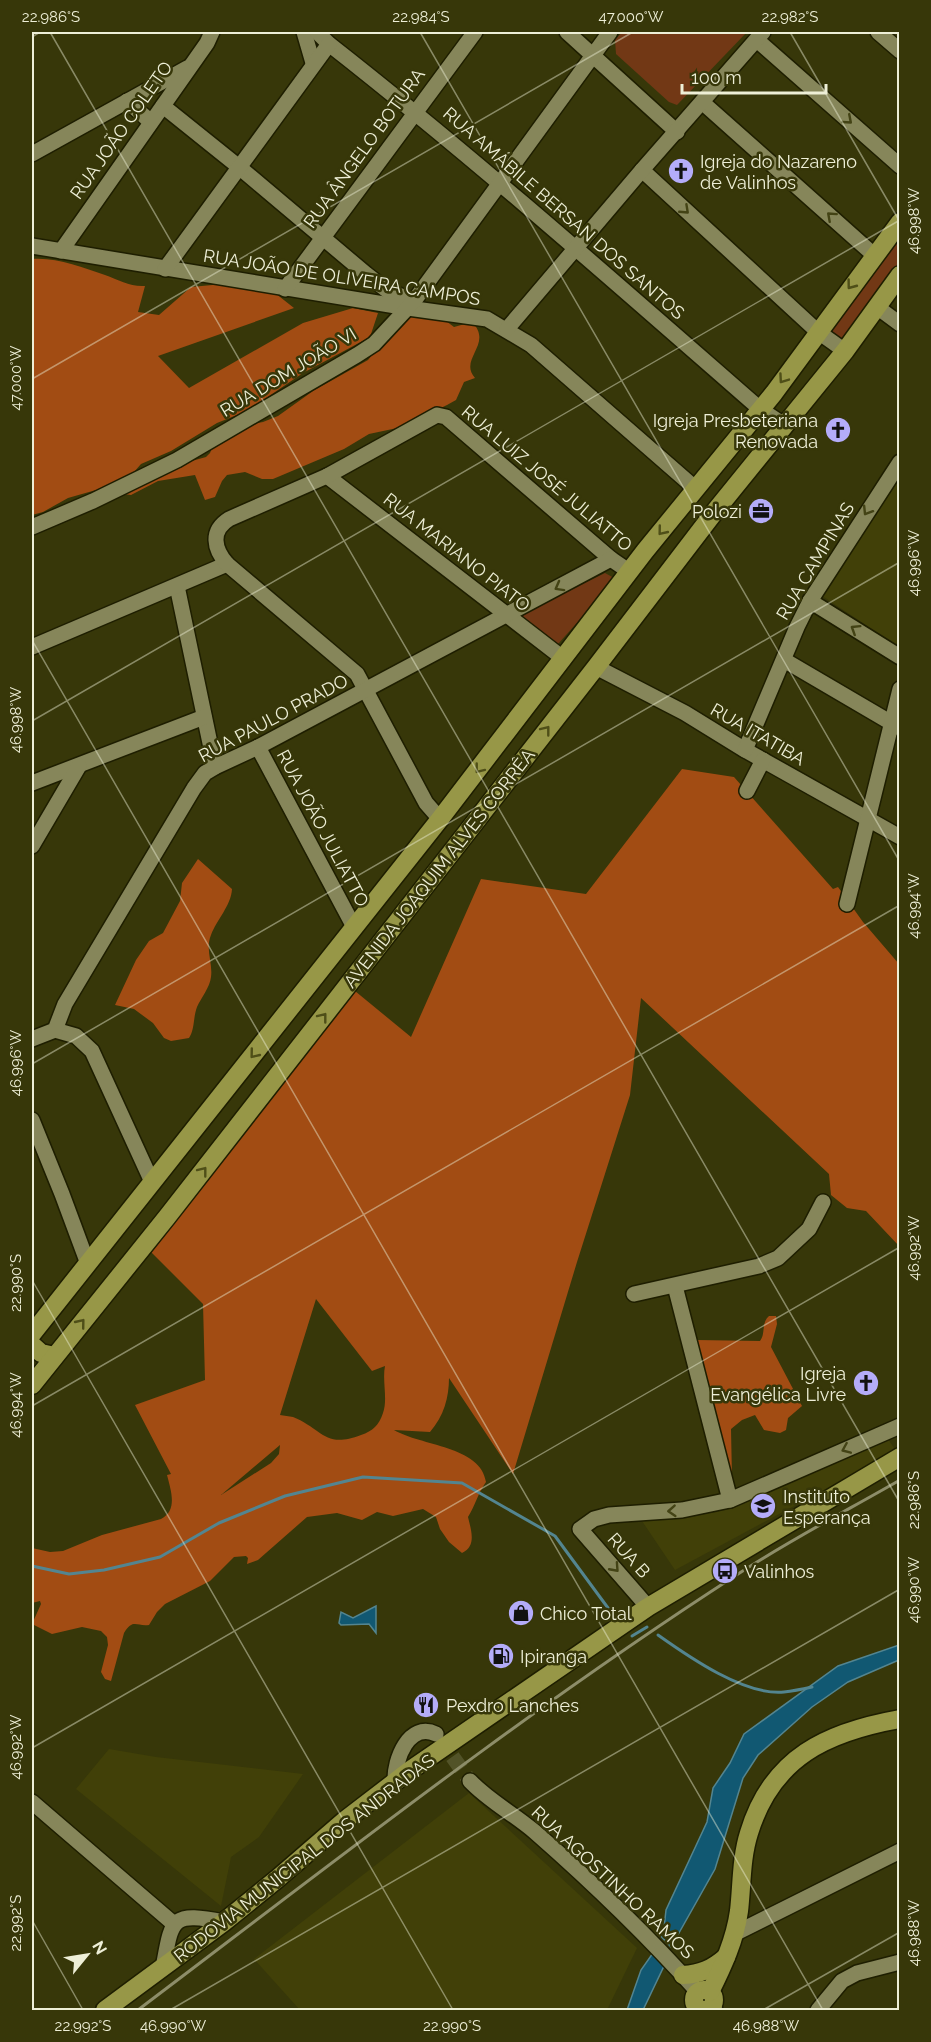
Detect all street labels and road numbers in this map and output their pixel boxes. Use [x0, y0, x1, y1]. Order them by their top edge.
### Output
street label: RUA JOÃO COLETO [66, 57, 176, 203]
street label: RUA ÂNGELO BOTURA [298, 64, 429, 232]
street label: RUA AMÁBILE BERSAN DOS SANTOS [439, 102, 690, 324]
street label: RUA JOÃO DE OLIVEIRA CAMPOS [202, 245, 482, 309]
street label: RUA DOM JOÃO VI [216, 323, 360, 421]
street label: RUA LUIZ JOSÉ JULIATTO [458, 400, 637, 555]
street label: RUA MARIANO PIATO [380, 488, 534, 616]
street label: RUA CAMPINAS [772, 498, 858, 624]
street label: RUA PAULO PRADO [195, 670, 351, 766]
street label: RUA ITATIBA [707, 699, 809, 769]
street label: AVENIDA JOAQUIM ALVES CORRÊA [338, 744, 539, 992]
street label: RUA JOÃO JULIATTO [273, 746, 373, 910]
street label: RUA B [603, 1528, 655, 1582]
street label: RODOVIA MUNICIPAL DOS ANDRADAS [169, 1750, 439, 1966]
street label: RUA AGOSTINHO RAMOS [527, 1801, 699, 1963]

